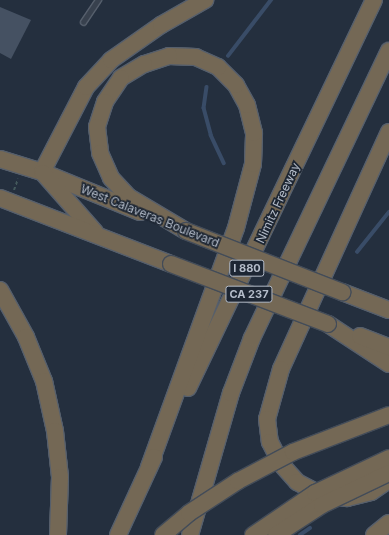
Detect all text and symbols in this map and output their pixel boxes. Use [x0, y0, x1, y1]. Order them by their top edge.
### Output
street label: Nimitz Freeway [253, 160, 303, 246]
street label: West Calaveras Boulevard [79, 182, 221, 250]
road number: I 880 [229, 259, 265, 277]
road number: CA 237 [225, 285, 273, 303]

